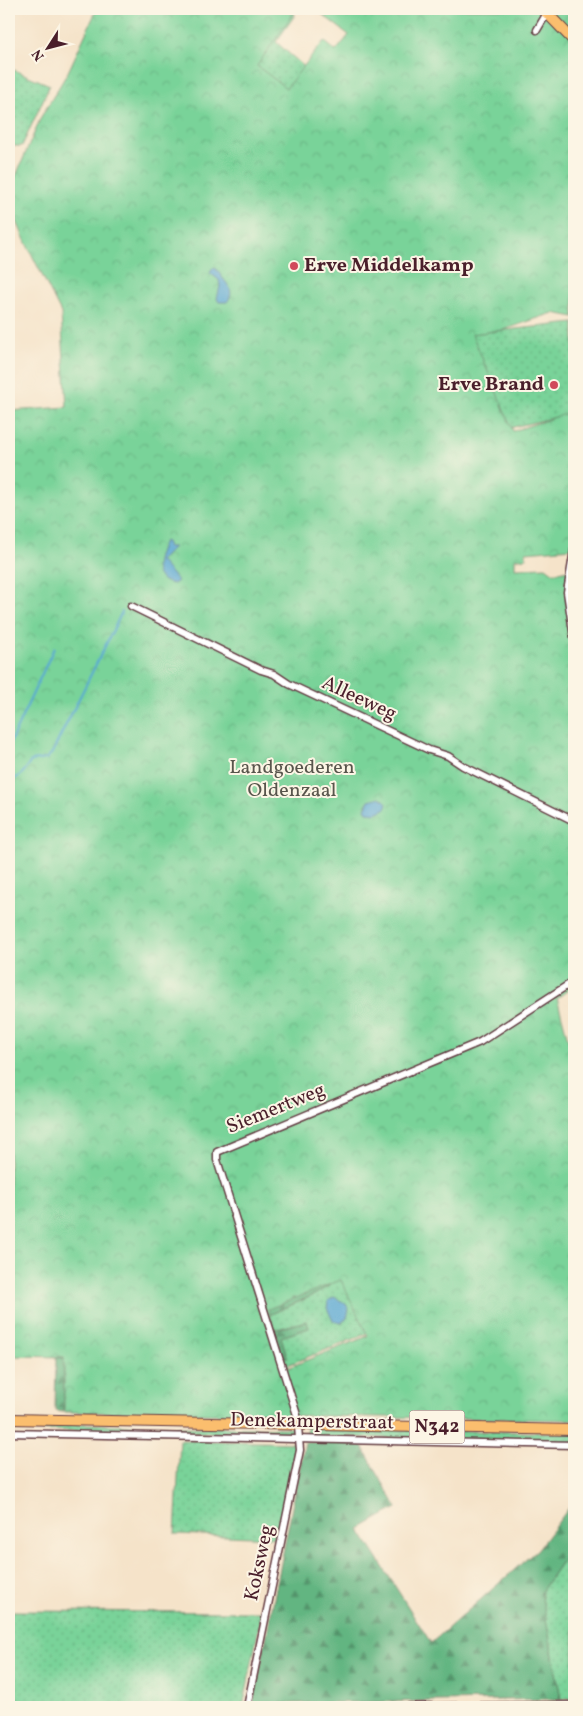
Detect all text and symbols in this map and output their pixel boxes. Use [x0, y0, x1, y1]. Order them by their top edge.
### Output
north arrow [22, 22, 72, 72]
text: N [28, 45, 49, 64]
place label: Erve Middelkamp [304, 252, 474, 280]
marker: Erve Middelkamp [288, 260, 300, 272]
place label: Erve Brand [438, 371, 544, 399]
marker: Erve Brand [548, 379, 560, 391]
street label: Alleeweg [317, 669, 401, 729]
park label: Landgoederen Oldenzaal [229, 754, 355, 805]
street label: Siemertweg [222, 1077, 330, 1141]
street label: Denekamperstraat [230, 1407, 394, 1437]
road number: N342 [410, 1410, 464, 1444]
street label: Koksweg [238, 1522, 282, 1604]

